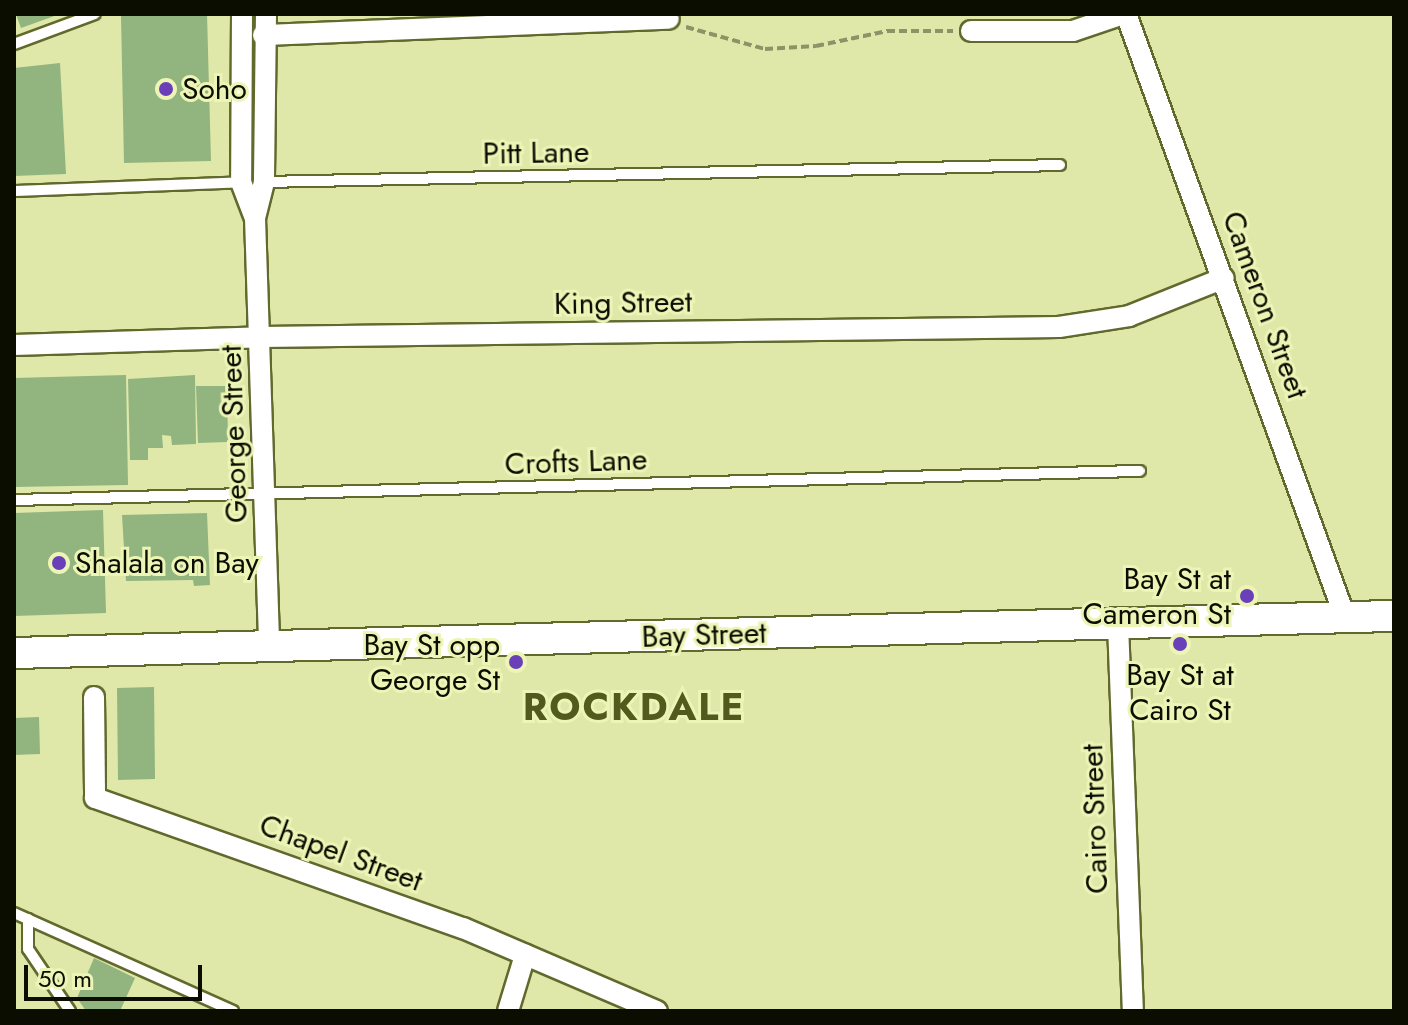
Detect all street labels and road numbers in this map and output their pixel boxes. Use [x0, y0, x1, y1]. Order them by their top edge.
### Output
street label: Pitt Lane [482, 134, 590, 172]
street label: Cameron Street [1215, 207, 1315, 403]
street label: King Street [554, 284, 692, 322]
street label: George Street [213, 344, 255, 524]
street label: Crofts Lane [504, 442, 648, 482]
street label: Bay Street [641, 615, 767, 655]
street label: Cairo Street [1074, 744, 1116, 894]
street label: Chapel Street [255, 807, 427, 899]

